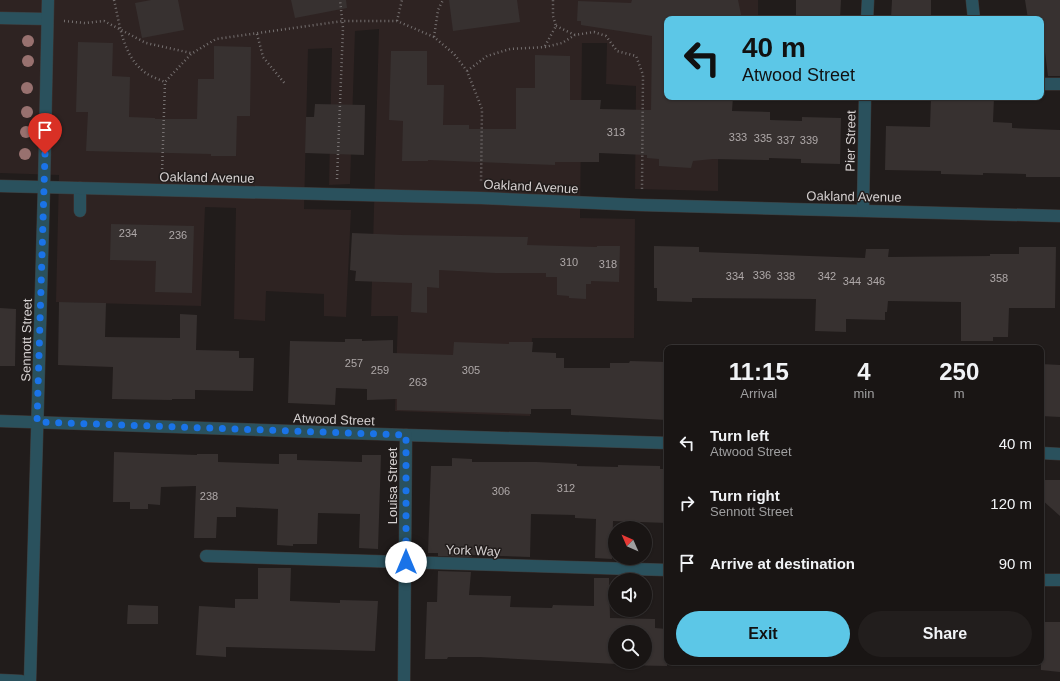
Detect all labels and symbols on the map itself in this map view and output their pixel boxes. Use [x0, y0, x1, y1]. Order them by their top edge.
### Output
street label: Pier Street [842, 110, 859, 172]
pin [28, 113, 62, 154]
house number: 313 [607, 126, 625, 138]
house number: 333 [729, 131, 747, 143]
house number: 335 [754, 132, 772, 144]
house number: 337 [777, 134, 795, 146]
house number: 339 [800, 134, 818, 146]
street label: Oakland Avenue [159, 169, 255, 186]
street label: Oakland Avenue [483, 177, 579, 196]
street label: Oakland Avenue [806, 188, 902, 205]
house number: 234 [119, 227, 137, 239]
house number: 236 [169, 229, 187, 241]
house number: 310 [560, 256, 578, 268]
house number: 318 [599, 258, 617, 270]
house number: 336 [753, 269, 771, 281]
house number: 334 [726, 270, 744, 282]
house number: 338 [777, 270, 795, 282]
house number: 342 [818, 270, 836, 282]
house number: 358 [990, 272, 1008, 284]
house number: 344 [843, 275, 861, 287]
house number: 346 [867, 275, 885, 287]
street label: Sennott Street [18, 298, 35, 382]
house number: 257 [345, 357, 363, 369]
house number: 259 [371, 364, 389, 376]
house number: 305 [462, 364, 480, 376]
house number: 263 [409, 376, 427, 388]
street label: Atwood Street [293, 411, 375, 428]
street label: Louisa Street [385, 447, 400, 524]
house number: 312 [557, 482, 575, 494]
house number: 306 [492, 485, 510, 497]
house number: 238 [200, 490, 218, 502]
north arrow [608, 521, 652, 565]
position arrow [385, 541, 427, 583]
street label: York Way [445, 542, 501, 559]

